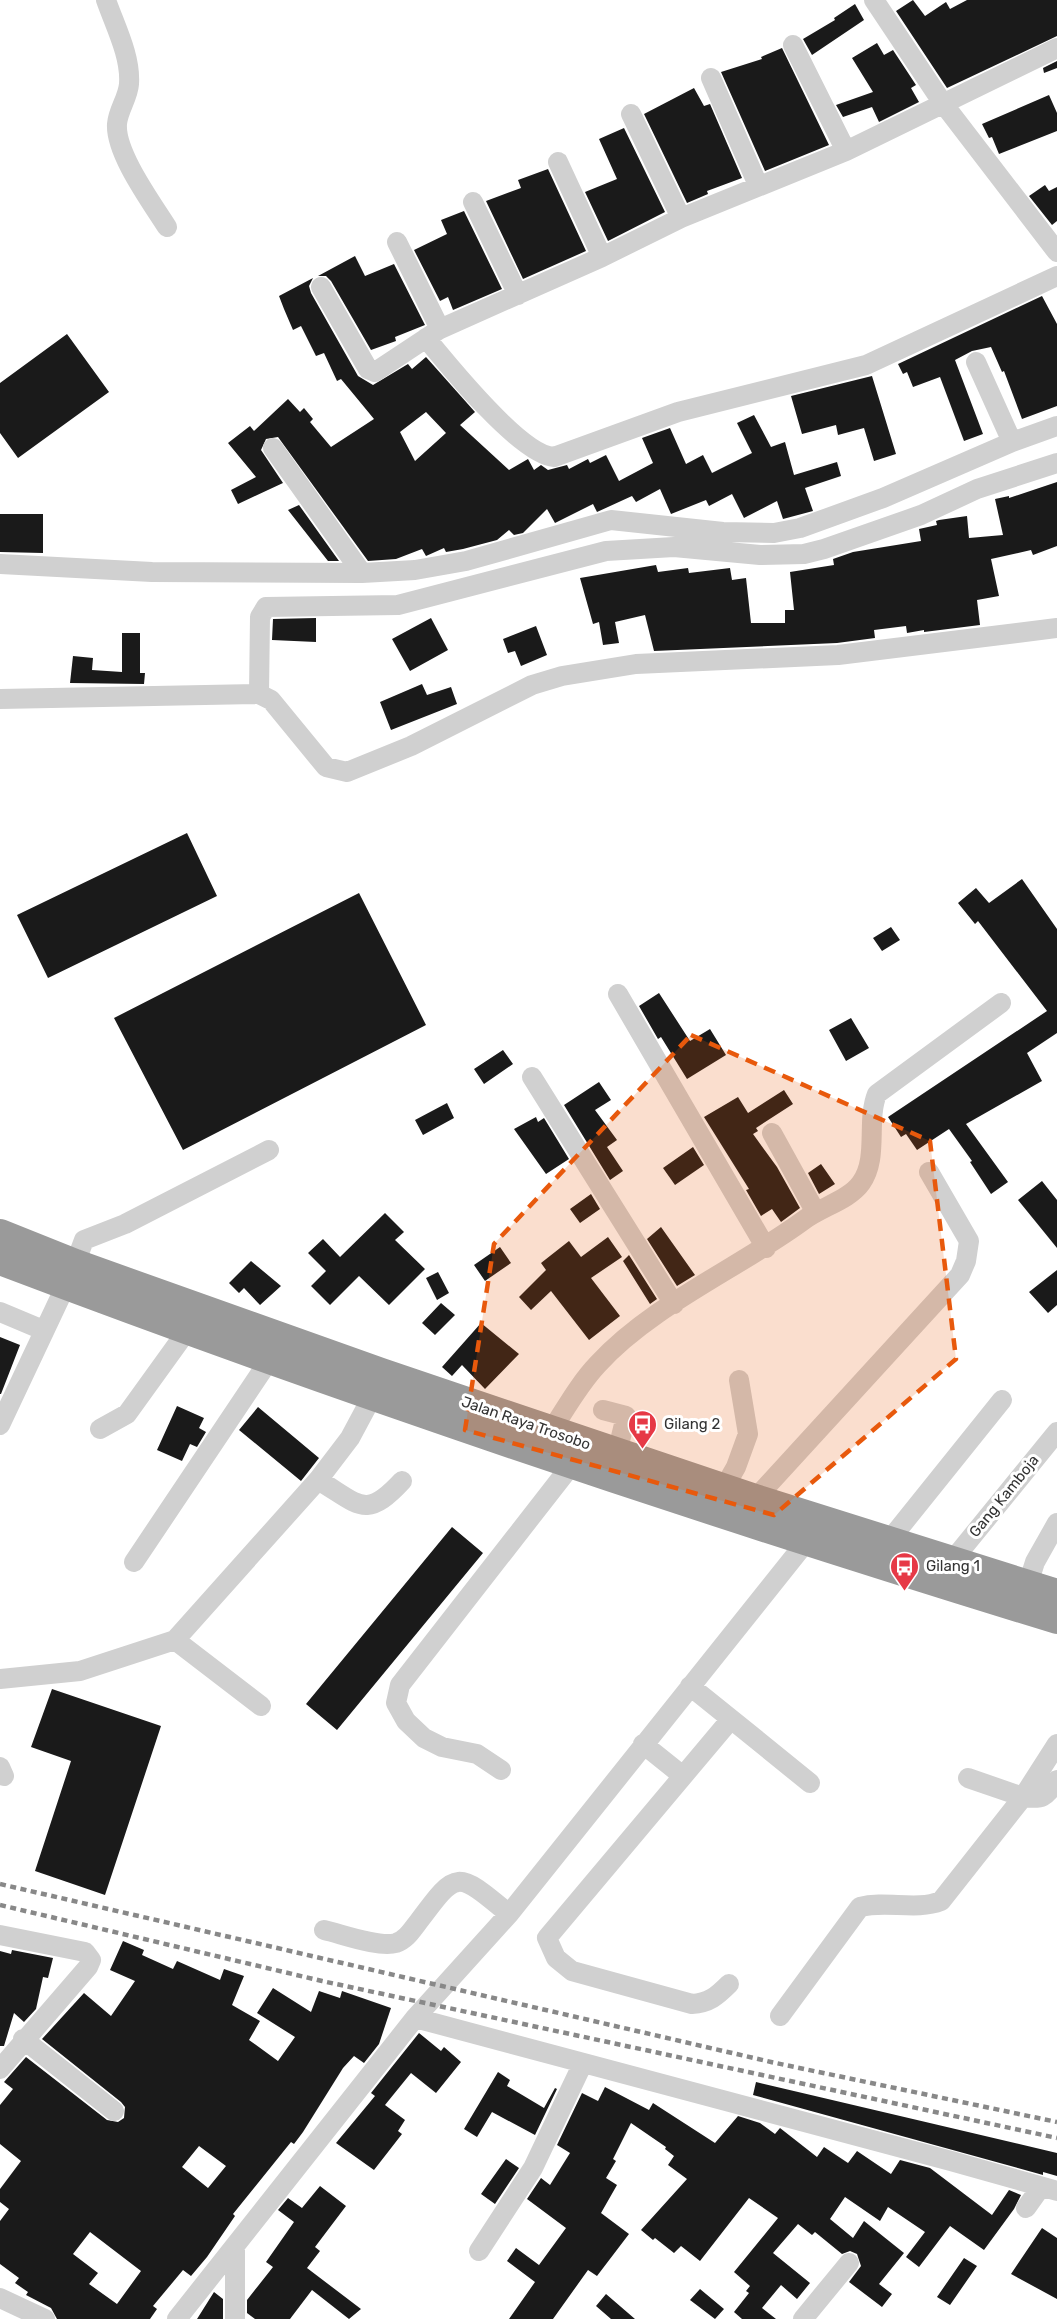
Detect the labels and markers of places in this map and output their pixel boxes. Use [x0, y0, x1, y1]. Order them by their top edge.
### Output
bus stop icon: Gilang 2 [627, 1408, 659, 1450]
place label: Gilang 2 [664, 1415, 720, 1433]
bus stop icon: Gilang 1 [889, 1550, 921, 1592]
place label: Gilang 1 [926, 1557, 980, 1575]

